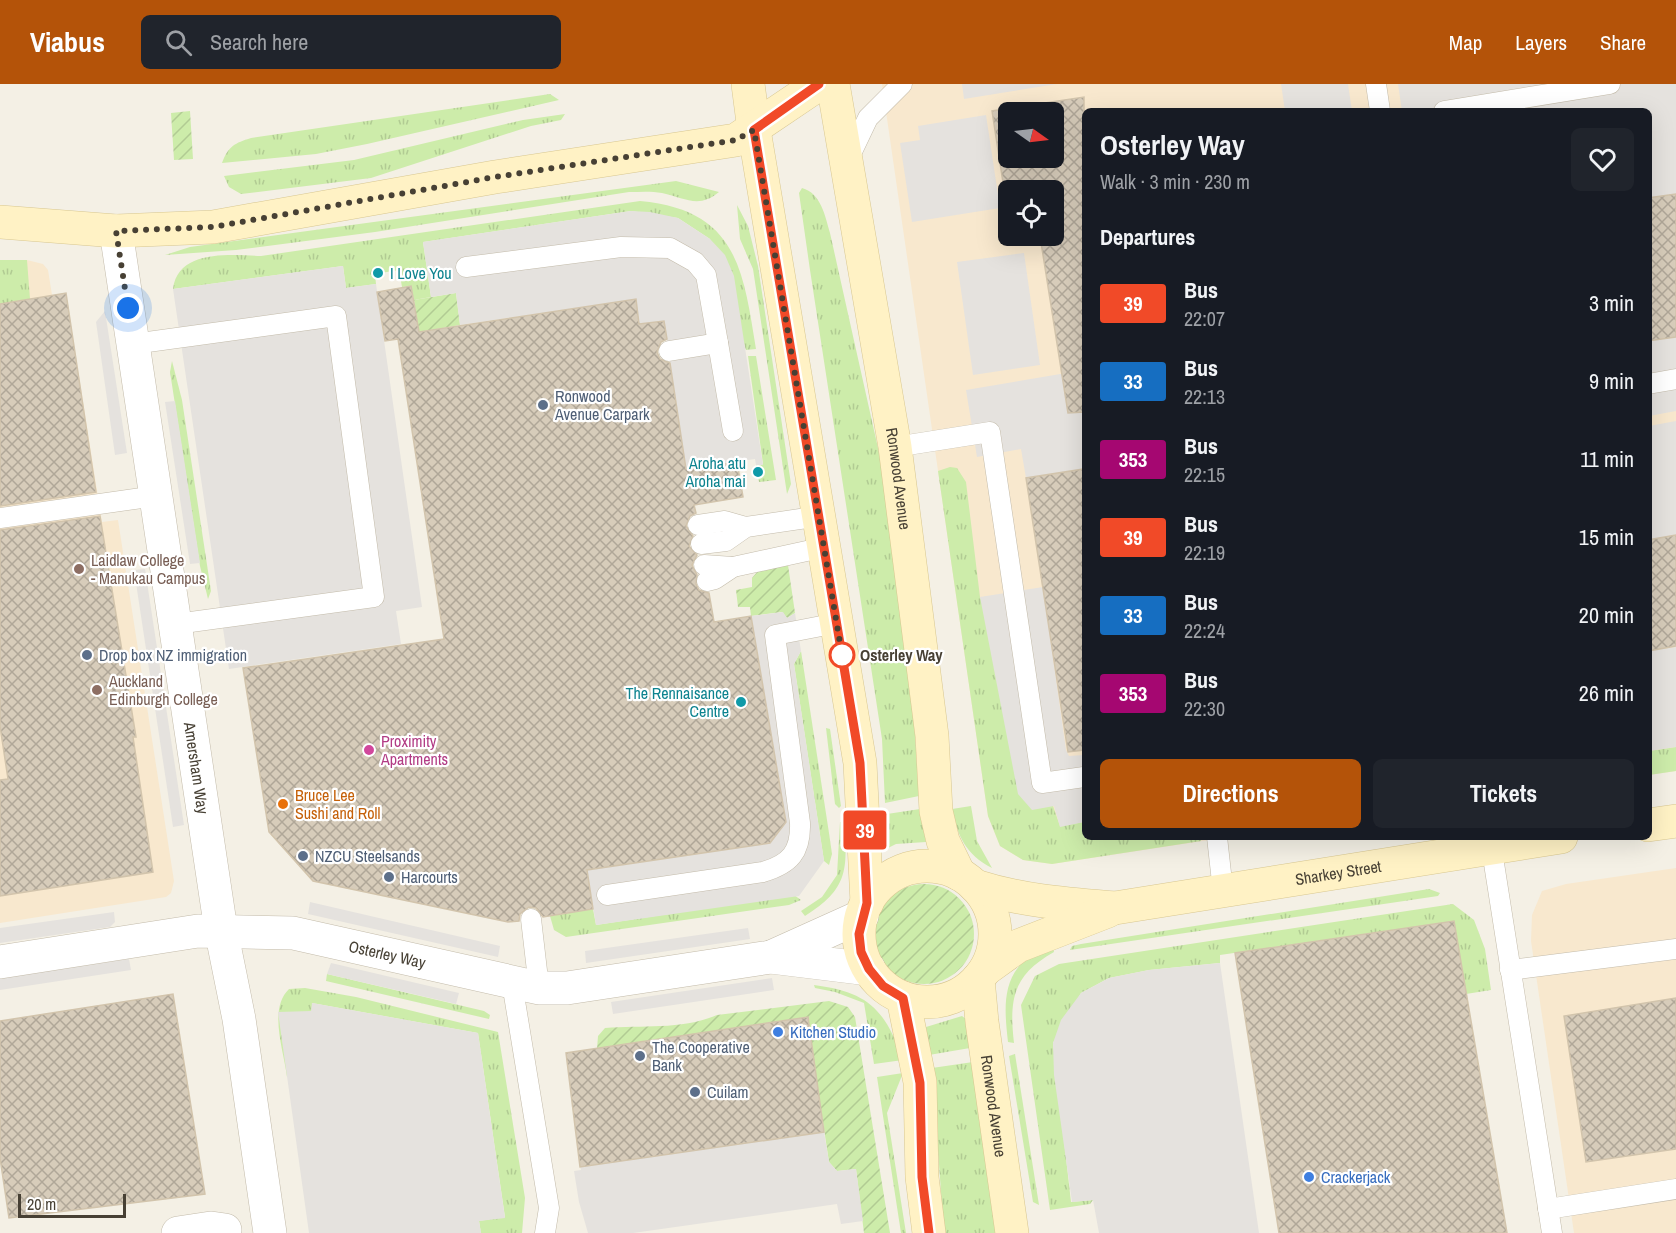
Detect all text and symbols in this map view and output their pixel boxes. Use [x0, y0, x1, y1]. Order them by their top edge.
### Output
search box [141, 15, 561, 69]
text: Viabus [30, 23, 105, 61]
icon: search [162, 26, 195, 59]
text: Search here [210, 27, 308, 57]
text: Map [1449, 28, 1482, 57]
text: Layers [1515, 28, 1567, 57]
text: Share [1600, 28, 1646, 57]
north arrow [998, 102, 1064, 168]
map controls [998, 102, 1064, 246]
text: Osterley Way [1100, 126, 1245, 164]
button: heart [1571, 128, 1634, 191]
text: Walk · 3 min · 230 m [1100, 168, 1250, 195]
button: locate [998, 180, 1064, 246]
text: Departures [1100, 222, 1195, 252]
place label: I Love You [390, 262, 451, 284]
marker: I Love You [371, 266, 385, 280]
text: Bus [1184, 275, 1218, 305]
text: 3 min [1589, 288, 1634, 318]
text: 39 [1123, 289, 1143, 318]
your location [113, 293, 143, 323]
text: 22:07 [1184, 305, 1225, 332]
text: Bus [1184, 353, 1218, 383]
text: 9 min [1589, 366, 1634, 396]
text: 33 [1123, 367, 1143, 396]
text: 22:13 [1184, 383, 1225, 410]
place label: Ronwood Avenue Carpark [554, 385, 650, 425]
marker: Ronwood Avenue Carpark [536, 398, 550, 412]
street label: Ronwood Avenue [881, 426, 916, 531]
text: Bus [1184, 431, 1218, 461]
text: 11 min [1580, 444, 1634, 474]
text: 353 [1119, 445, 1147, 474]
place label: Aroha atu Aroha mai [684, 452, 746, 492]
text: 22:15 [1184, 461, 1225, 488]
marker: Aroha atu Aroha mai [751, 465, 765, 479]
text: Bus [1184, 509, 1218, 539]
text: 15 min [1579, 522, 1634, 552]
text: 39 [1123, 523, 1143, 552]
text: 22:19 [1184, 539, 1225, 566]
place label: Laidlaw College - Manukau Campus [91, 549, 205, 589]
marker: Laidlaw College - Manukau Campus [72, 562, 86, 576]
text: Bus [1184, 587, 1218, 617]
text: 20 min [1579, 600, 1634, 630]
text: 33 [1123, 601, 1143, 630]
text: 22:24 [1184, 617, 1225, 644]
marker: Osterley Way [829, 642, 855, 668]
place label: Drop box NZ immigration [99, 644, 247, 666]
place label: Osterley Way [860, 644, 943, 666]
marker: Drop box NZ immigration [80, 648, 94, 662]
text: Bus [1184, 665, 1218, 695]
place label: Auckland Edinburgh College [108, 670, 218, 710]
text: 26 min [1579, 678, 1634, 708]
text: 353 [1119, 679, 1147, 708]
place label: The Rennaisance Centre [625, 682, 729, 722]
marker: Auckland Edinburgh College [90, 683, 104, 697]
marker: The Rennaisance Centre [734, 695, 748, 709]
text: 22:30 [1184, 695, 1225, 722]
street label: Amersham Way [179, 719, 215, 816]
place label: Proximity Apartments [380, 730, 448, 770]
marker: Proximity Apartments [362, 743, 376, 757]
button: Directions [1100, 759, 1361, 828]
button: Tickets [1373, 759, 1634, 828]
place label: Bruce Lee Sushi and Roll [295, 784, 380, 824]
marker: Bruce Lee Sushi and Roll [276, 797, 290, 811]
line badge: 39 [838, 810, 892, 850]
text: 39 [855, 816, 875, 845]
place label: NZCU Steelsands [315, 845, 420, 867]
marker: NZCU Steelsands [296, 849, 310, 863]
street label: Sharkey Street [1294, 855, 1383, 890]
place label: Harcourts [401, 866, 458, 888]
marker: Harcourts [382, 870, 396, 884]
street label: Osterley Way [347, 935, 428, 973]
place label: Kitchen Studio [790, 1021, 876, 1043]
marker: Kitchen Studio [771, 1025, 785, 1039]
place label: The Cooperative Bank [652, 1036, 750, 1076]
marker: The Cooperative Bank [633, 1049, 647, 1063]
street label: Ronwood Avenue [976, 1054, 1012, 1158]
place label: Cuilam [707, 1081, 749, 1103]
marker: Cuilam [688, 1085, 702, 1099]
place label: Crackerjack [1321, 1166, 1391, 1188]
marker: Crackerjack [1302, 1170, 1316, 1184]
scale bar [18, 1191, 126, 1218]
text: 20 m [27, 1193, 56, 1215]

